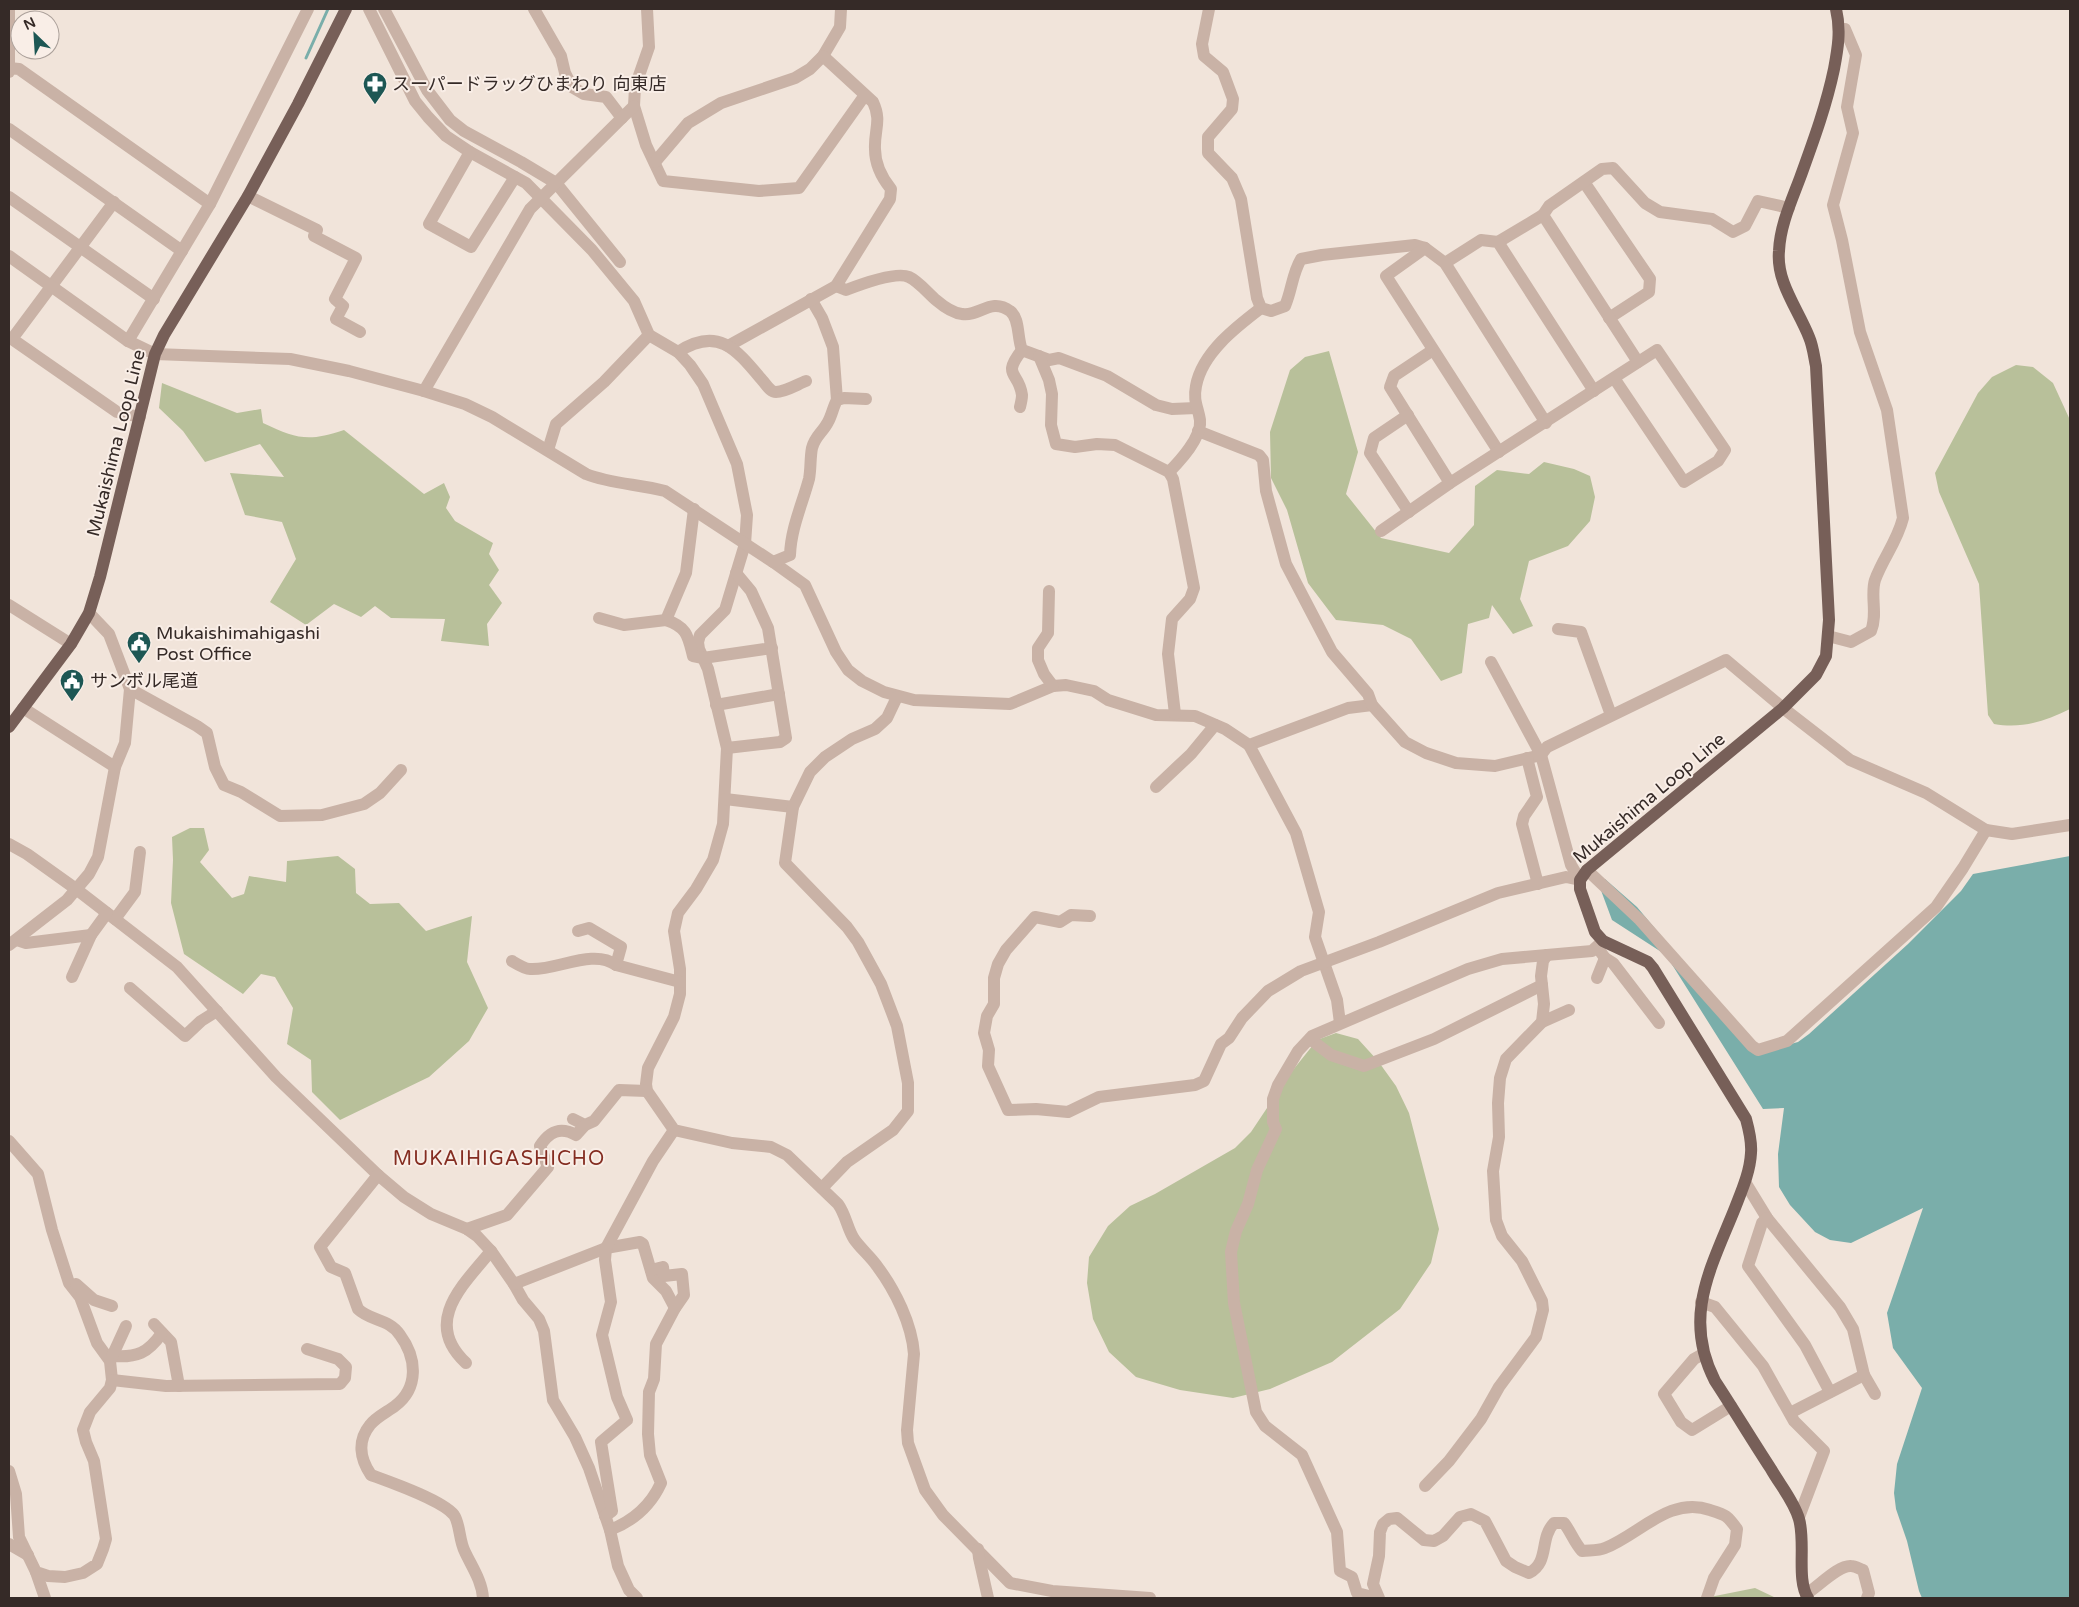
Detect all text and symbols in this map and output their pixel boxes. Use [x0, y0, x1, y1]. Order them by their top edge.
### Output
north arrow [10, 10, 60, 60]
text: N [21, 14, 38, 34]
pharmacy icon: スーパードラッグひまわり 向東店 [362, 71, 388, 105]
place label: スーパードラッグひまわり 向東店 [392, 73, 667, 95]
street label: Mukaishima Loop Line [82, 347, 150, 539]
place label: Mukaishimahigashi Post Office [156, 622, 320, 665]
public building icon: Mukaishimahigashi Post Office [126, 630, 152, 664]
public building icon: サンボル尾道 [59, 668, 85, 702]
place label: サンボル尾道 [90, 670, 198, 692]
street label: Mukaishima Loop Line [1568, 728, 1730, 868]
district label: MUKAIHIGASHICHO [393, 1147, 605, 1171]

